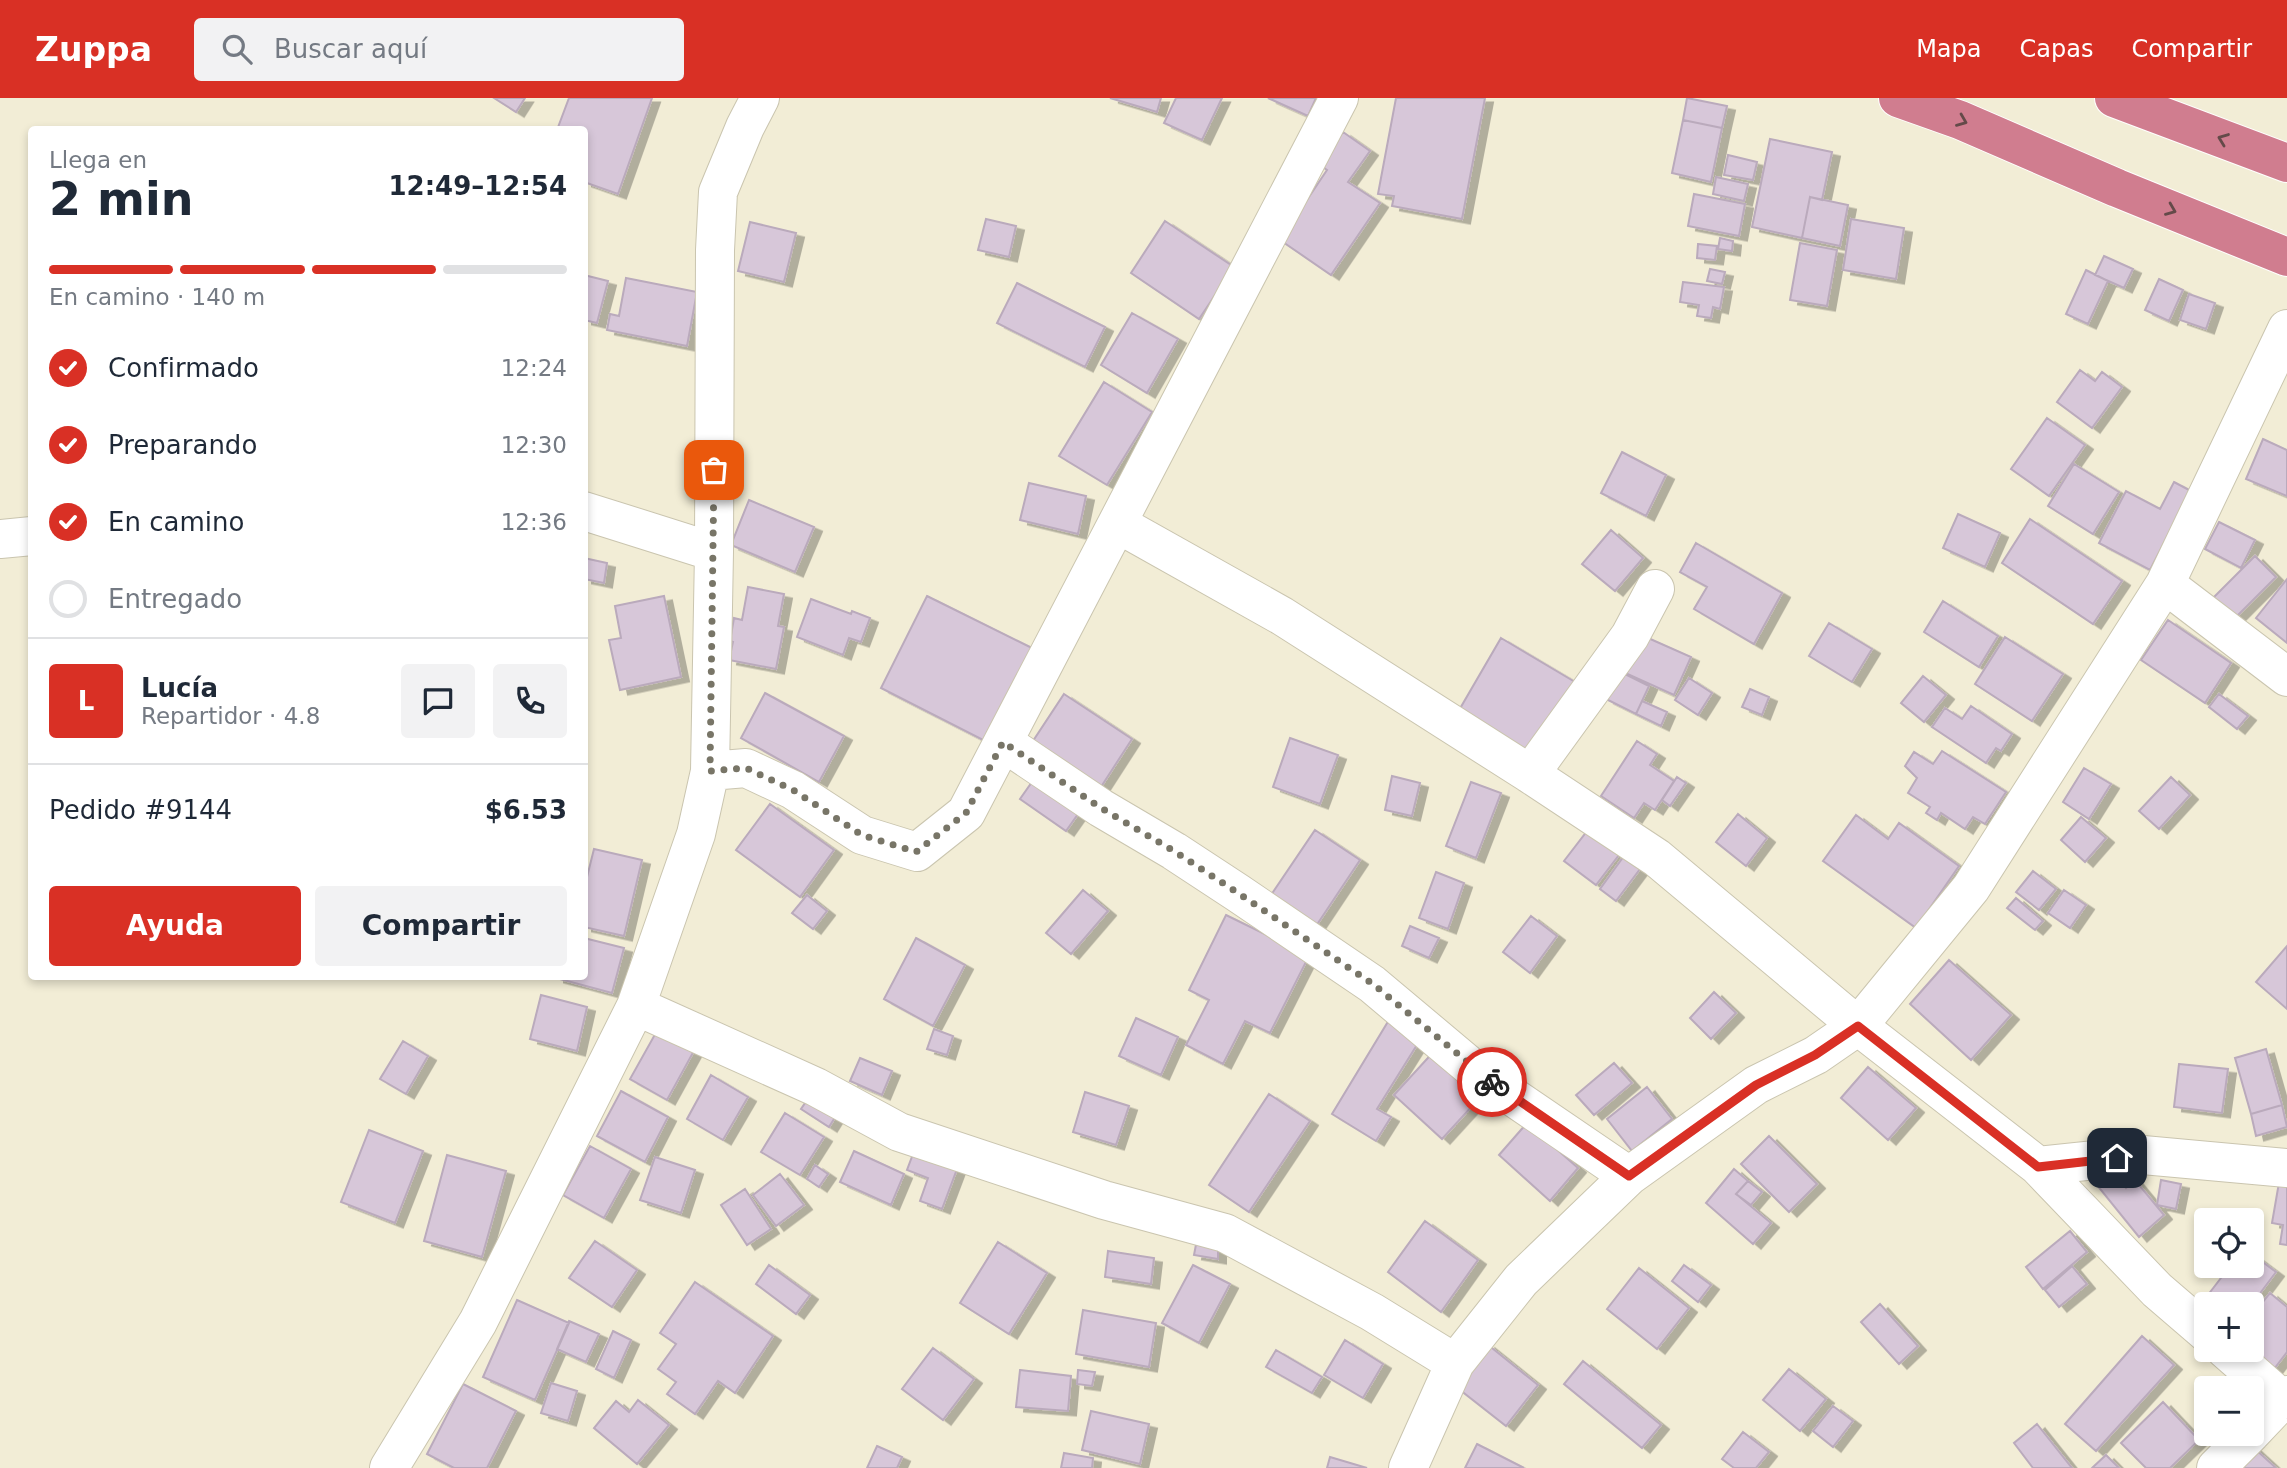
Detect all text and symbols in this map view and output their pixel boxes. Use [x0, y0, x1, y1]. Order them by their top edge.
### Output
search box [194, 18, 684, 81]
text: Zuppa [35, 30, 152, 69]
icon: search [218, 30, 256, 68]
text: Buscar aquí [274, 34, 427, 64]
text: Mapa [1916, 35, 1982, 63]
text: Capas [2020, 35, 2093, 63]
text: Compartir [2131, 35, 2252, 63]
one-way arrow [1955, 113, 1967, 127]
one-way arrow [2218, 133, 2230, 147]
text: Llega en [49, 147, 147, 173]
text: 12:49–12:54 [388, 171, 567, 201]
text: 2 min [49, 172, 193, 226]
one-way arrow [2164, 202, 2177, 216]
text: En camino · 140 m [49, 284, 265, 310]
icon: check [49, 349, 87, 387]
text: Confirmado [108, 353, 259, 383]
text: 12:24 [501, 355, 567, 381]
icon: check [49, 426, 87, 464]
text: Preparando [108, 430, 257, 460]
text: 12:30 [501, 432, 567, 458]
pin [684, 440, 744, 500]
icon: bag [695, 451, 733, 489]
icon: check [49, 503, 87, 541]
text: En camino [108, 507, 244, 537]
text: 12:36 [501, 509, 567, 535]
text: Entregado [108, 584, 242, 614]
button: chat [401, 664, 475, 738]
button: phone [493, 664, 567, 738]
text: Lucía [141, 673, 218, 703]
text: L [78, 686, 94, 716]
text: Repartidor · 4.8 [141, 703, 320, 729]
text: Pedido #9144 [49, 795, 232, 825]
text: $6.53 [485, 795, 567, 825]
button: Ayuda [49, 886, 301, 966]
button: Compartir [315, 886, 567, 966]
courier [1457, 1047, 1527, 1117]
icon: bike [1473, 1063, 1511, 1101]
pin [2087, 1128, 2147, 1188]
icon: home [2098, 1139, 2136, 1177]
map controls [2194, 1208, 2264, 1446]
button: locate [2194, 1208, 2264, 1278]
button: + [2194, 1292, 2264, 1362]
button: − [2194, 1376, 2264, 1446]

